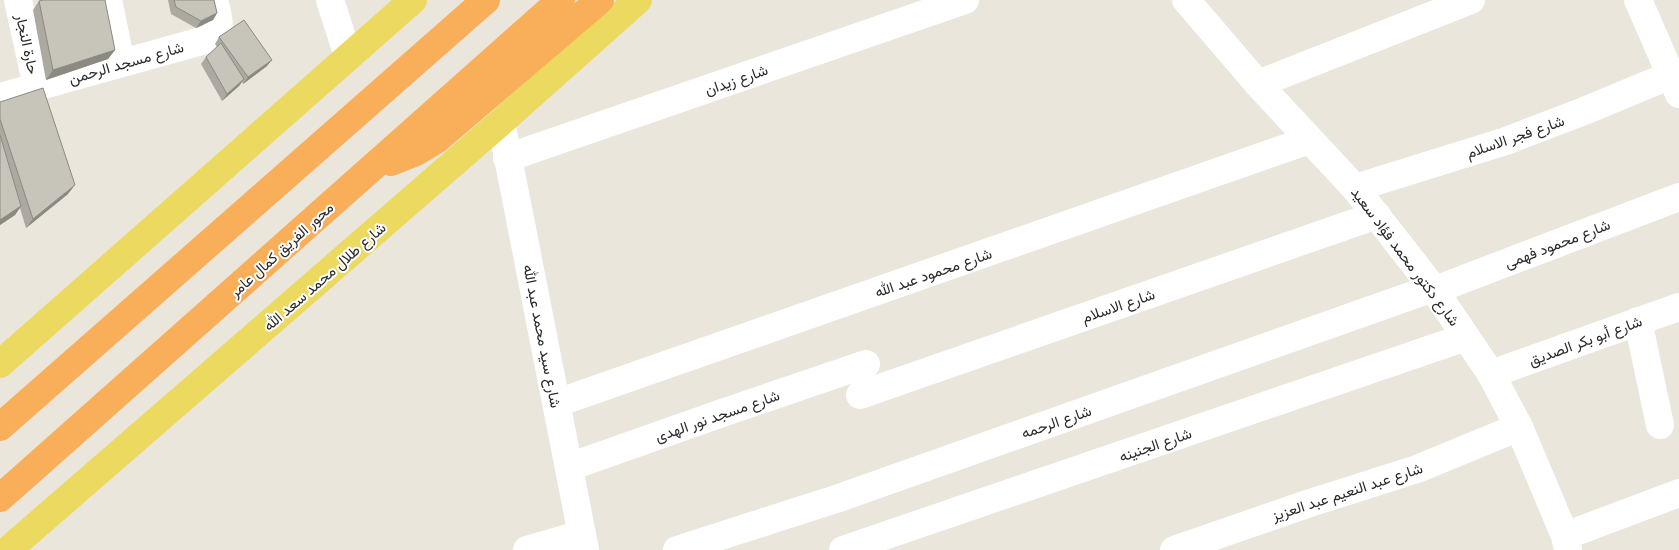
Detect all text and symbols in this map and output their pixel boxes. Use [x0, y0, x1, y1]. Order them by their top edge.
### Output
street label: حارة النجار [12, 11, 44, 76]
street label: شارع مسجد الرحمن [66, 36, 187, 90]
street label: شارع زيدان [702, 59, 771, 101]
street label: شارع فجر الاسلام [1463, 110, 1568, 164]
street label: شارع دكتور محمد فؤاد سعيد [1345, 182, 1465, 331]
street label: محور الفريق كمال عامر [224, 197, 338, 302]
street label: شارع محمود فهمى [1501, 214, 1614, 274]
street label: شارع طلال محمد سعد الله [258, 217, 391, 336]
street label: شارع محمود عبد الله [872, 243, 995, 303]
street label: شارع سيد محمد عبد الله [517, 263, 567, 410]
street label: شارع الاسلام [1079, 283, 1158, 329]
street label: شارع أبو بكر الصديق [1526, 310, 1645, 372]
street label: شارع مسجد نور الهدى [652, 384, 783, 448]
street label: شارع الرحمه [1018, 400, 1095, 444]
street label: شارع الجنينه [1116, 422, 1195, 468]
street label: شارع عبد النعيم عبد العزيز [1268, 457, 1426, 527]

